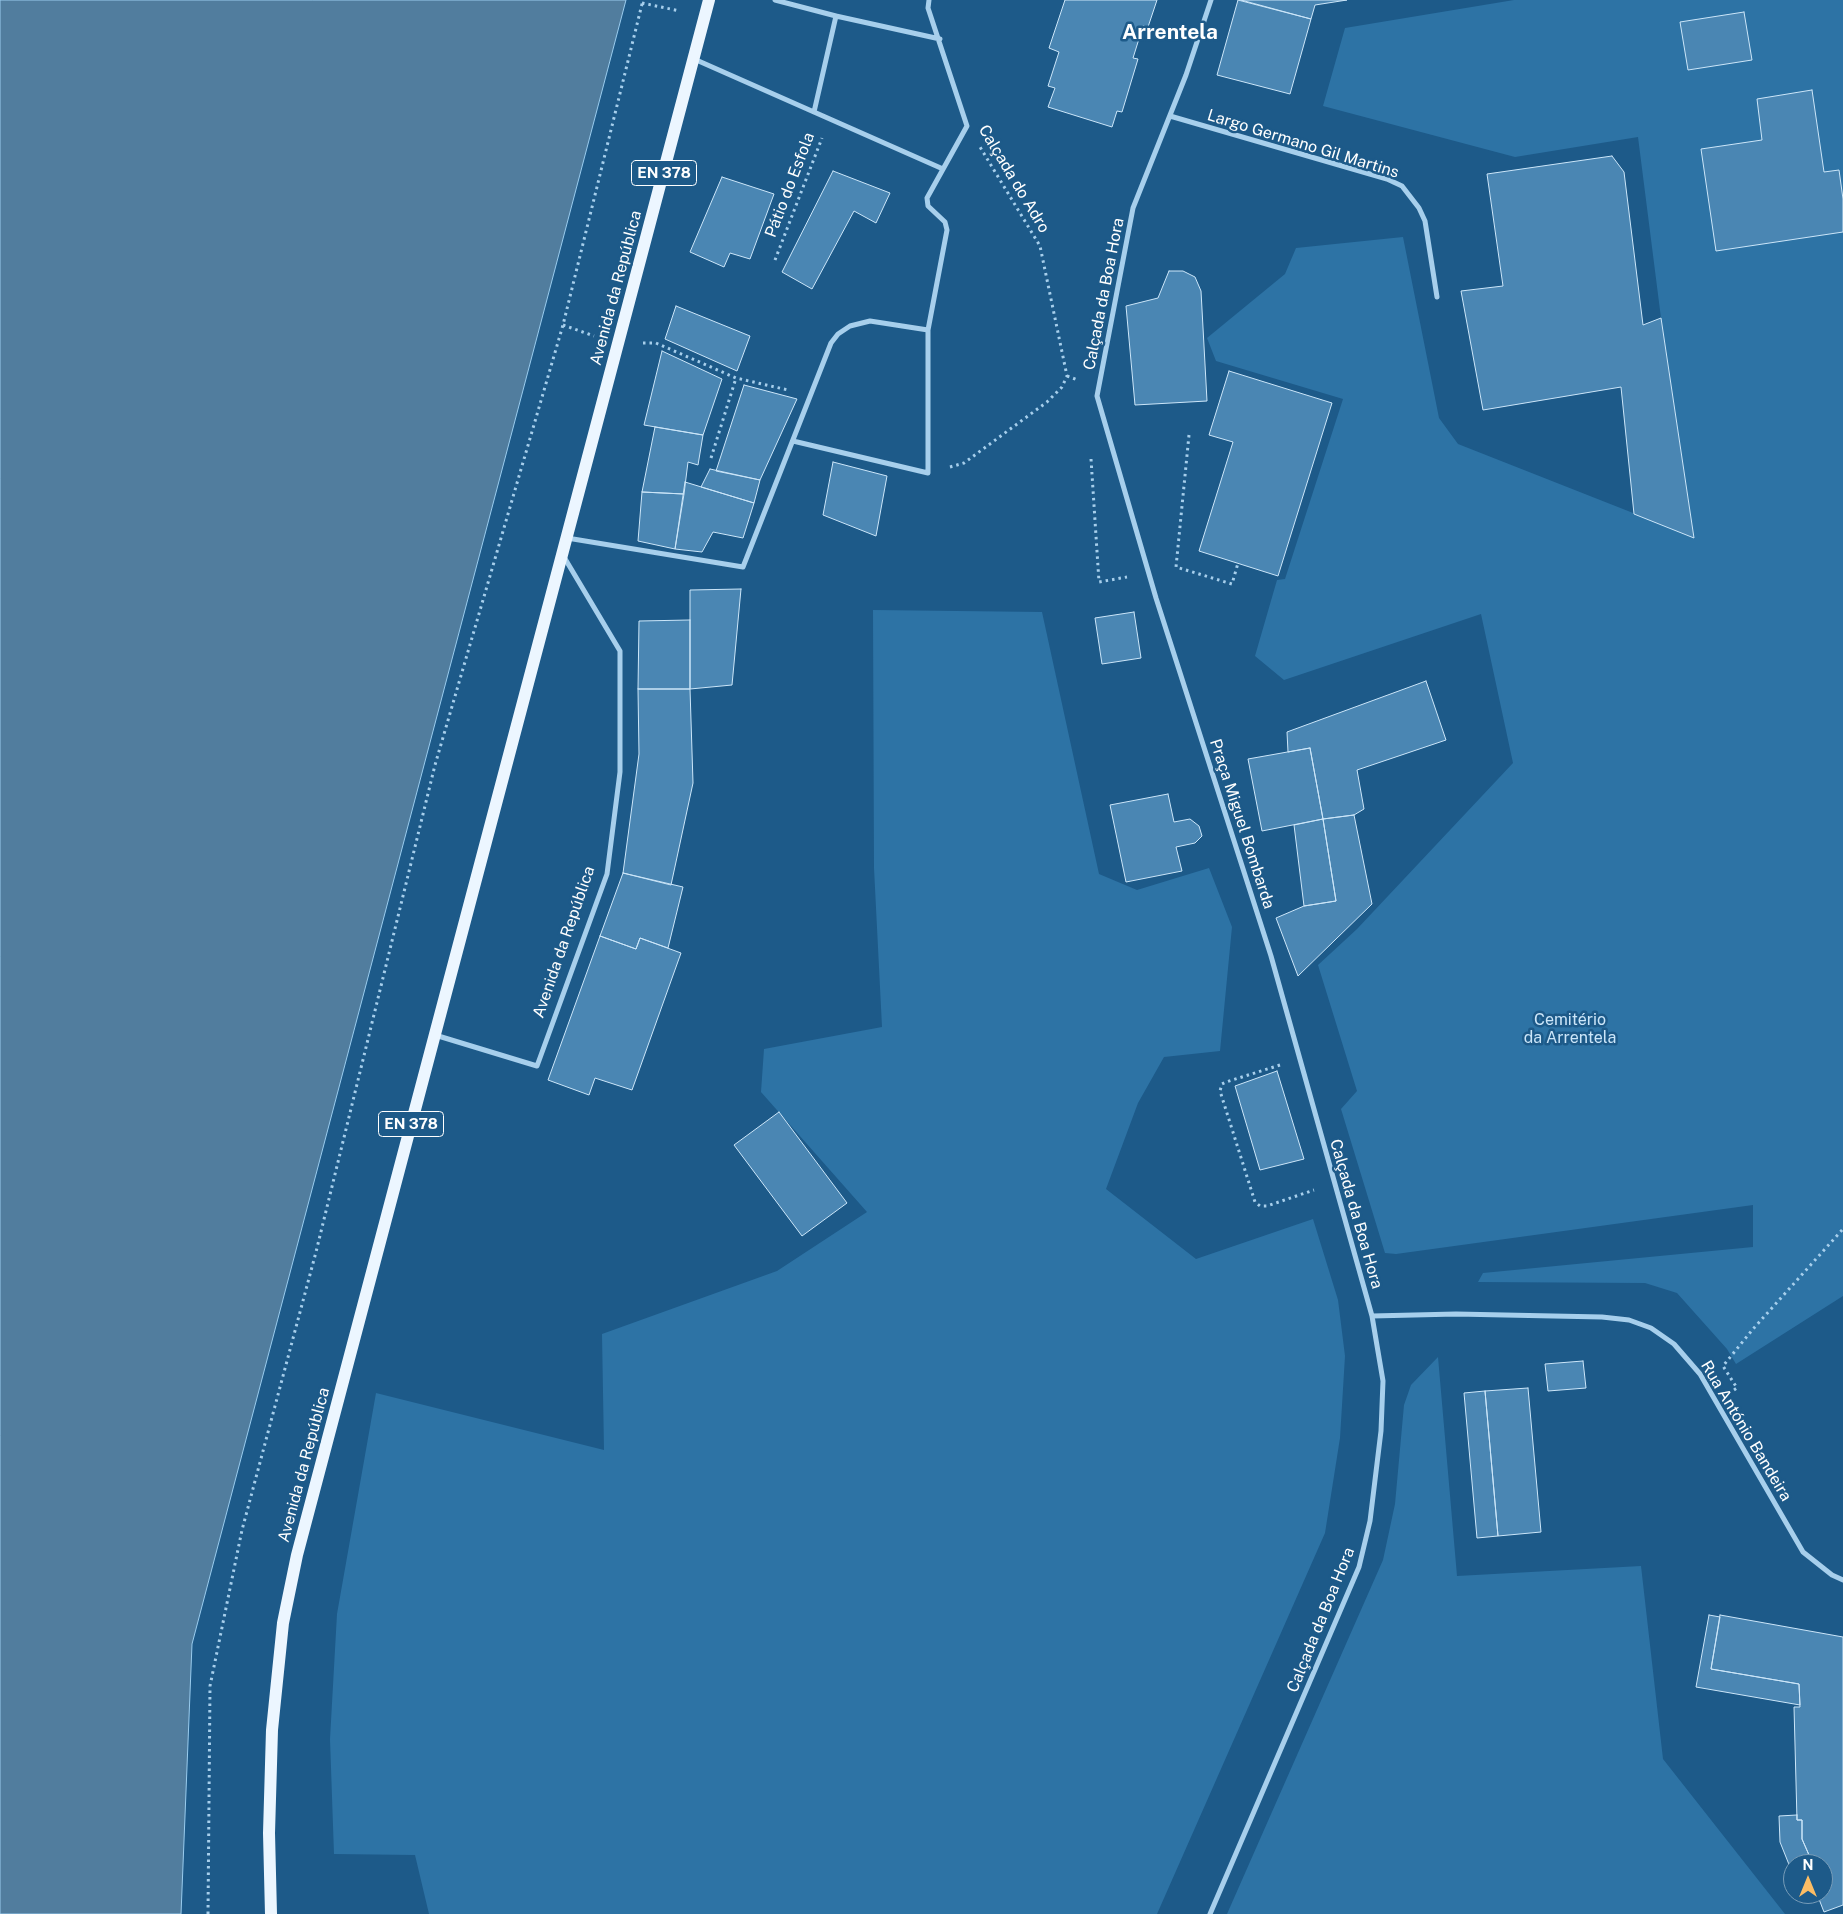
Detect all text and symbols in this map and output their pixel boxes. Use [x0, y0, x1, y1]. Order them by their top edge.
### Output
district label: Arrentela [1122, 20, 1218, 46]
street label: Largo Germano Gil Martins [1205, 106, 1401, 182]
street label: Calçada do Adro [974, 122, 1054, 236]
street label: Pátio do Esfola [761, 130, 819, 240]
road number: EN 378 [632, 160, 696, 186]
street label: Avenida da República [586, 209, 646, 367]
street label: Calçada da Boa Hora [1080, 216, 1128, 372]
street label: Praça Miguel Bombarda [1205, 737, 1279, 911]
street label: Avenida da República [529, 864, 599, 1020]
park label: Cemitério da Arrentela [1524, 1010, 1616, 1048]
road number: EN 378 [378, 1112, 444, 1136]
street label: Calçada da Boa Hora [1325, 1137, 1387, 1291]
street label: Rua António Bandeira [1696, 1357, 1796, 1505]
street label: Avenida da República [274, 1386, 334, 1544]
street label: Calçada da Boa Hora [1283, 1545, 1359, 1695]
north arrow [1783, 1854, 1833, 1904]
text: N [1803, 1857, 1813, 1873]

